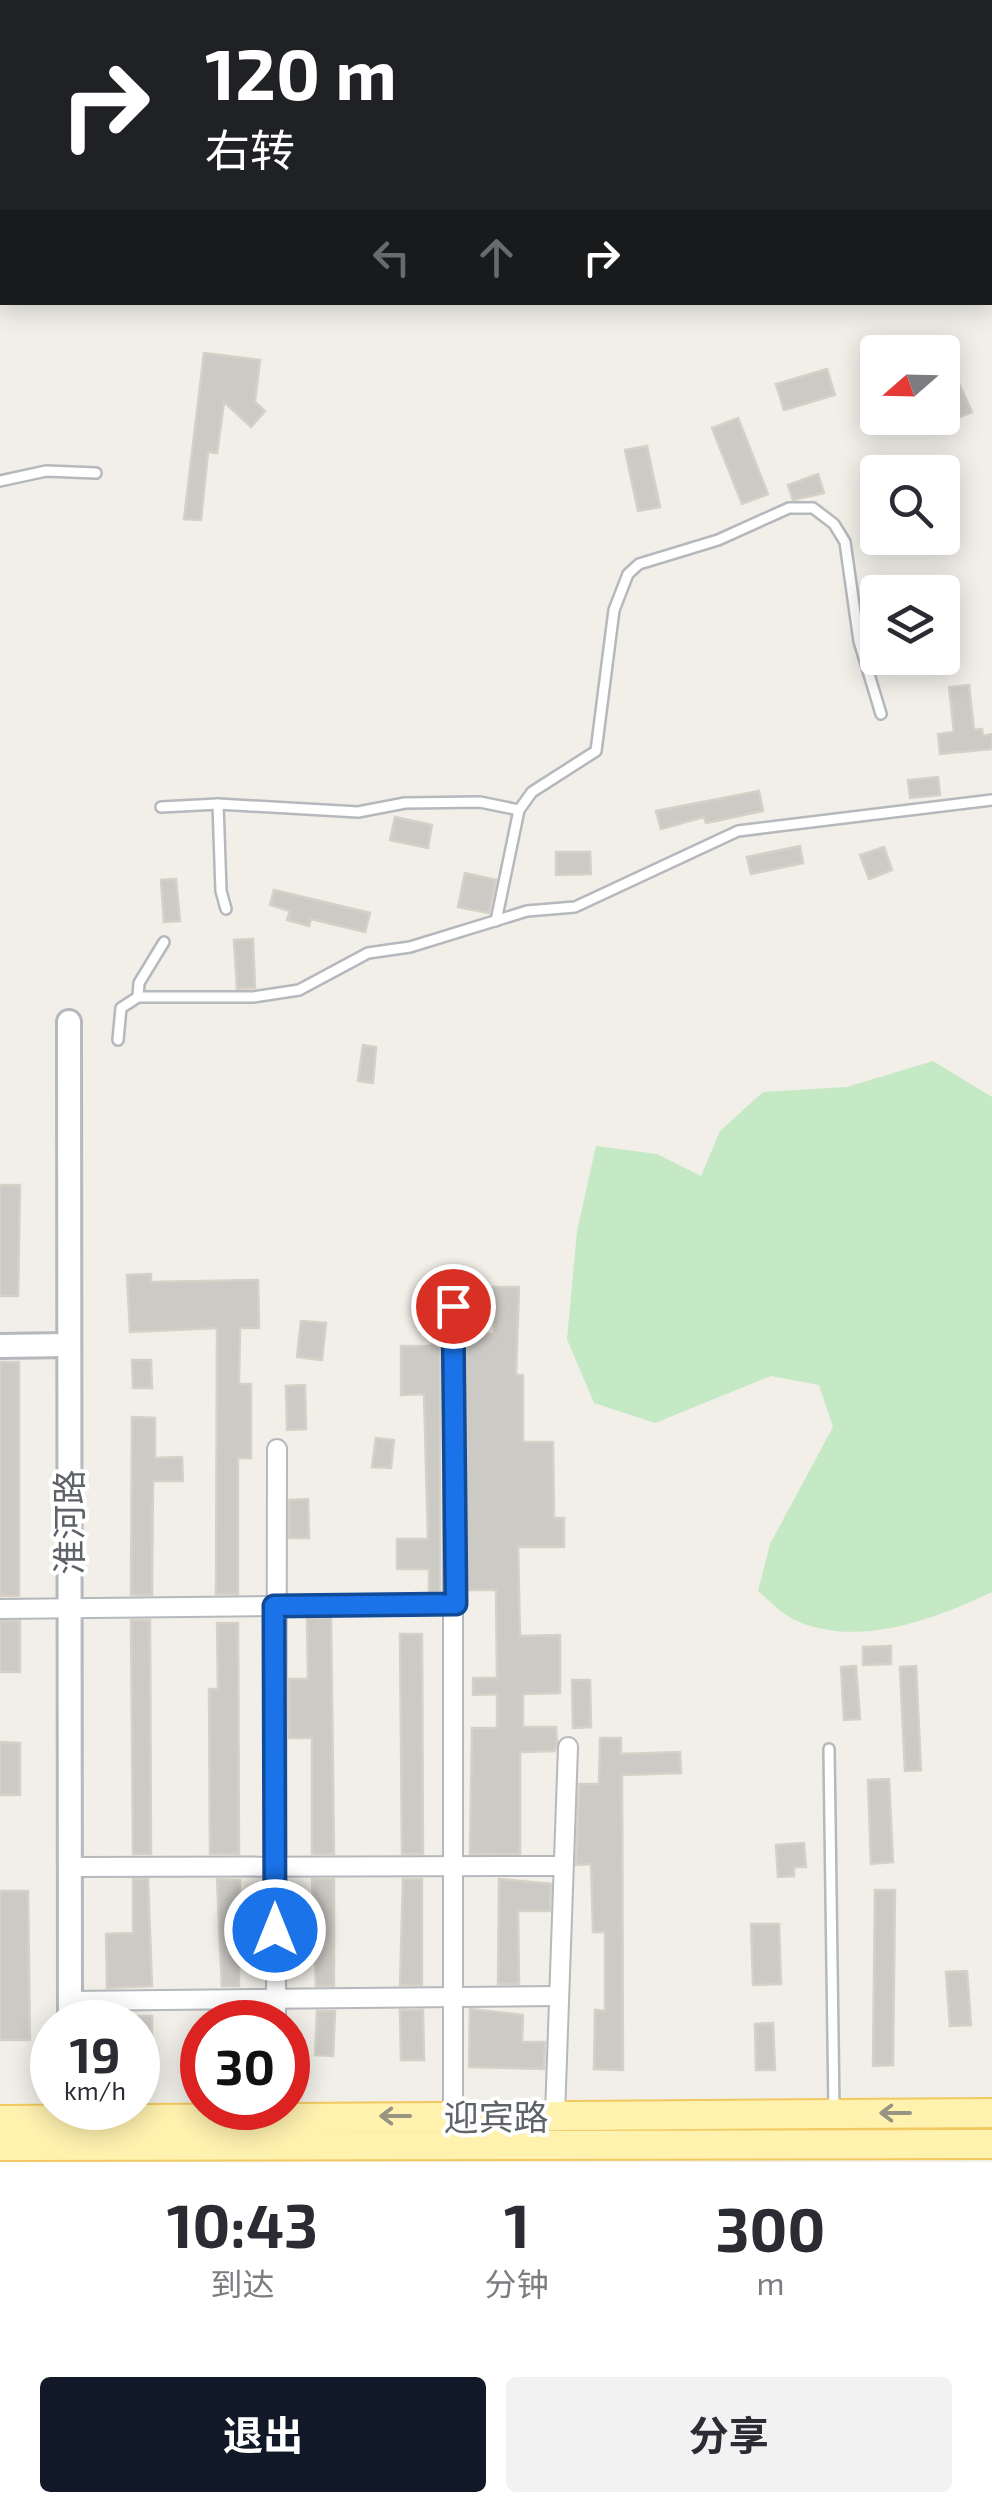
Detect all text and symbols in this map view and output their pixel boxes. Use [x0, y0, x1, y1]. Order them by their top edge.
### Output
text: 120 m [205, 30, 397, 114]
icon: right [40, 40, 170, 170]
text: 右转 [205, 122, 295, 176]
icon: left [364, 230, 419, 285]
icon: ahead [469, 230, 524, 285]
icon: right [574, 230, 629, 285]
north arrow [860, 335, 960, 435]
map controls [860, 335, 960, 675]
button: search [860, 455, 960, 555]
button: layers [860, 575, 960, 675]
pin [411, 1264, 496, 1349]
icon: arrive [426, 1279, 481, 1334]
street label: 淮河路 [47, 1469, 89, 1575]
position arrow [223, 1878, 327, 1982]
speed limit sign: 30 [180, 2000, 310, 2130]
text: 19 [69, 2023, 121, 2083]
text: km/h [64, 2075, 126, 2105]
street label: 迎宾路 [443, 2095, 549, 2137]
one-way arrow [879, 2104, 911, 2123]
one-way arrow [379, 2107, 411, 2126]
text: 10:43 [167, 2188, 318, 2260]
text: 1 [504, 2188, 530, 2260]
text: 300 [716, 2192, 825, 2264]
text: m [756, 2263, 784, 2301]
text: 到达 [210, 2264, 274, 2302]
text: 分钟 [485, 2264, 549, 2302]
button: 退出 [40, 2377, 486, 2492]
button: 分享 [506, 2377, 952, 2492]

